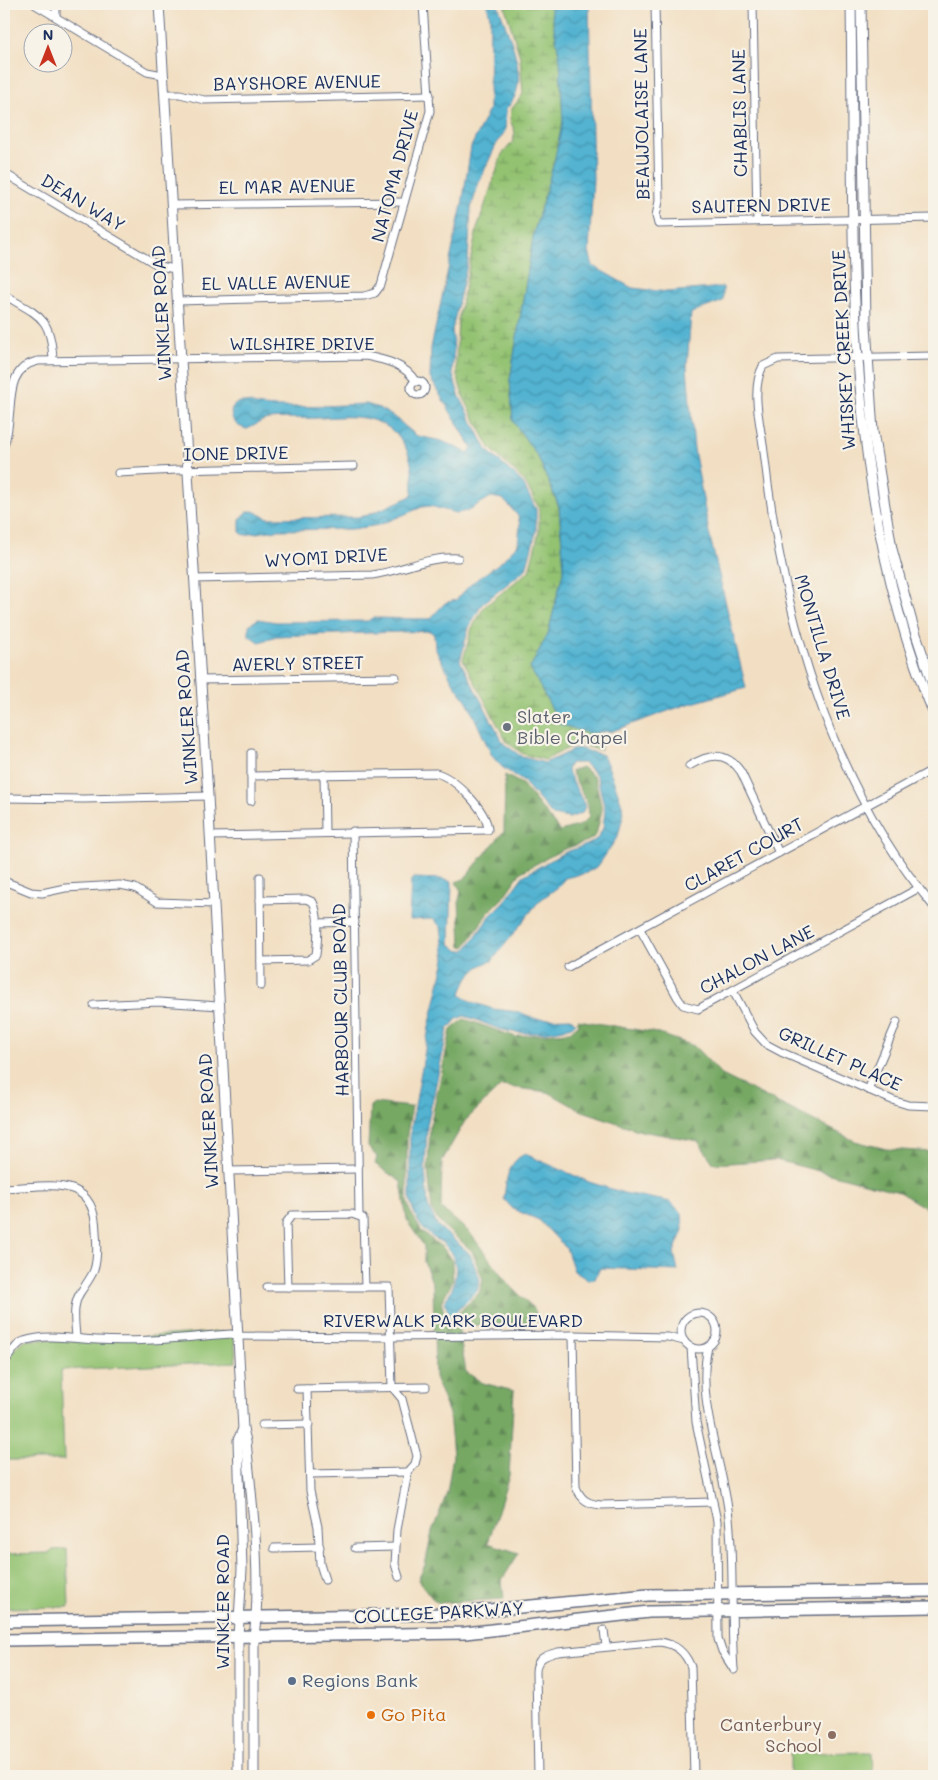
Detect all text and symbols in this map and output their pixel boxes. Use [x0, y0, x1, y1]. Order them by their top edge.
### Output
north arrow [22, 22, 72, 72]
text: N [43, 25, 53, 44]
street label: BEAUJOLAISE LANE [628, 28, 654, 200]
street label: CHABLIS LANE [726, 49, 752, 177]
street label: BAYSHORE AVENUE [213, 69, 381, 95]
street label: NATOMA DRIVE [365, 107, 423, 245]
street label: DEAN WAY [37, 168, 130, 237]
street label: EL MAR AVENUE [218, 173, 356, 199]
street label: SAUTERN DRIVE [691, 192, 831, 218]
street label: WINKLER ROAD [145, 245, 177, 381]
street label: WHISKEY CREEK DRIVE [826, 249, 860, 451]
street label: EL VALLE AVENUE [201, 269, 351, 295]
street label: WILSHIRE DRIVE [229, 331, 375, 355]
street label: IONE DRIVE [183, 440, 289, 466]
street label: WYOMI DRIVE [264, 542, 388, 572]
street label: MONTILLA DRIVE [789, 571, 856, 722]
street label: WINKLER ROAD [169, 649, 203, 786]
street label: AVERLY STREET [232, 650, 364, 676]
place label: Slater Bible Chapel [517, 704, 628, 749]
marker: Slater Bible Chapel [501, 721, 513, 733]
street label: CLARET COURT [679, 811, 808, 897]
street label: HARBOUR CLUB ROAD [326, 903, 354, 1097]
street label: CHALON LANE [695, 919, 818, 999]
street label: GRILLET PLACE [775, 1020, 906, 1096]
street label: WINKLER ROAD [192, 1053, 224, 1189]
street label: RIVERWALK PARK BOULEVARD [323, 1308, 583, 1332]
street label: WINKLER ROAD [210, 1534, 234, 1670]
street label: COLLEGE PARKWAY [353, 1596, 525, 1628]
place label: Regions Bank [302, 1668, 418, 1692]
marker: Regions Bank [286, 1675, 298, 1687]
place label: Go Pita [381, 1702, 446, 1726]
marker: Go Pita [365, 1709, 377, 1721]
place label: Canterbury School [720, 1712, 822, 1757]
marker: Canterbury School [826, 1729, 838, 1741]

